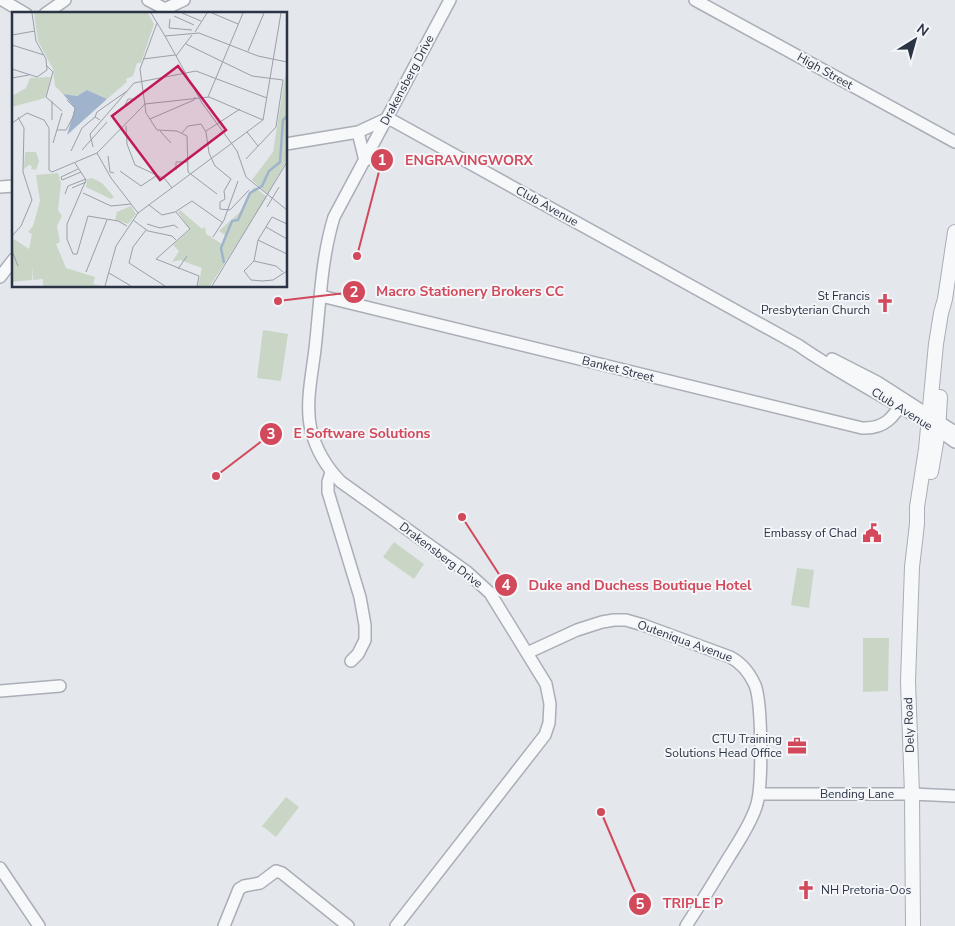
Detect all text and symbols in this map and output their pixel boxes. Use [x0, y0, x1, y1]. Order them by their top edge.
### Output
inset map [12, 12, 288, 288]
north arrow [890, 15, 940, 65]
text: N [913, 19, 932, 41]
street label: Drakensberg Drive [376, 32, 438, 128]
street label: High Street [794, 49, 857, 93]
callout: ENGRAVINGWORX [370, 146, 543, 175]
text: 1 [377, 150, 387, 170]
text: ENGRAVINGWORX [405, 151, 534, 170]
street label: Club Avenue [513, 182, 581, 230]
callout: Macro Stationery Brokers CC [341, 277, 574, 306]
text: 2 [349, 282, 359, 302]
text: Macro Stationery Brokers CC [376, 282, 564, 301]
place label: St Francis Presbyterian Church [761, 288, 870, 318]
church icon: St Francis Presbyterian Church [874, 292, 896, 314]
street label: Banket Street [580, 352, 656, 386]
street label: Club Avenue [868, 384, 936, 434]
callout: E Software Solutions [258, 419, 440, 448]
text: 3 [266, 424, 276, 444]
text: E Software Solutions [294, 424, 431, 443]
street label: Drakensberg Drive [396, 518, 486, 592]
public building icon: Embassy of Chad [861, 522, 883, 544]
place label: Embassy of Chad [764, 525, 857, 541]
callout: Duke and Duchess Boutique Hotel [494, 570, 762, 599]
text: 4 [501, 575, 511, 595]
text: Duke and Duchess Boutique Hotel [529, 576, 752, 595]
street label: Outeniqua Avenue [635, 616, 735, 666]
street label: Dely Road [900, 697, 918, 753]
place label: CTU Training Solutions Head Office [665, 731, 782, 761]
office icon: CTU Training Solutions Head Office [786, 735, 808, 757]
street label: Bending Lane [820, 786, 894, 802]
church icon: NH Pretoria-Oos [795, 879, 817, 901]
place label: NH Pretoria-Oos [821, 882, 911, 898]
callout: TRIPLE P [628, 889, 733, 918]
text: 5 [635, 894, 645, 914]
text: TRIPLE P [663, 894, 723, 913]

